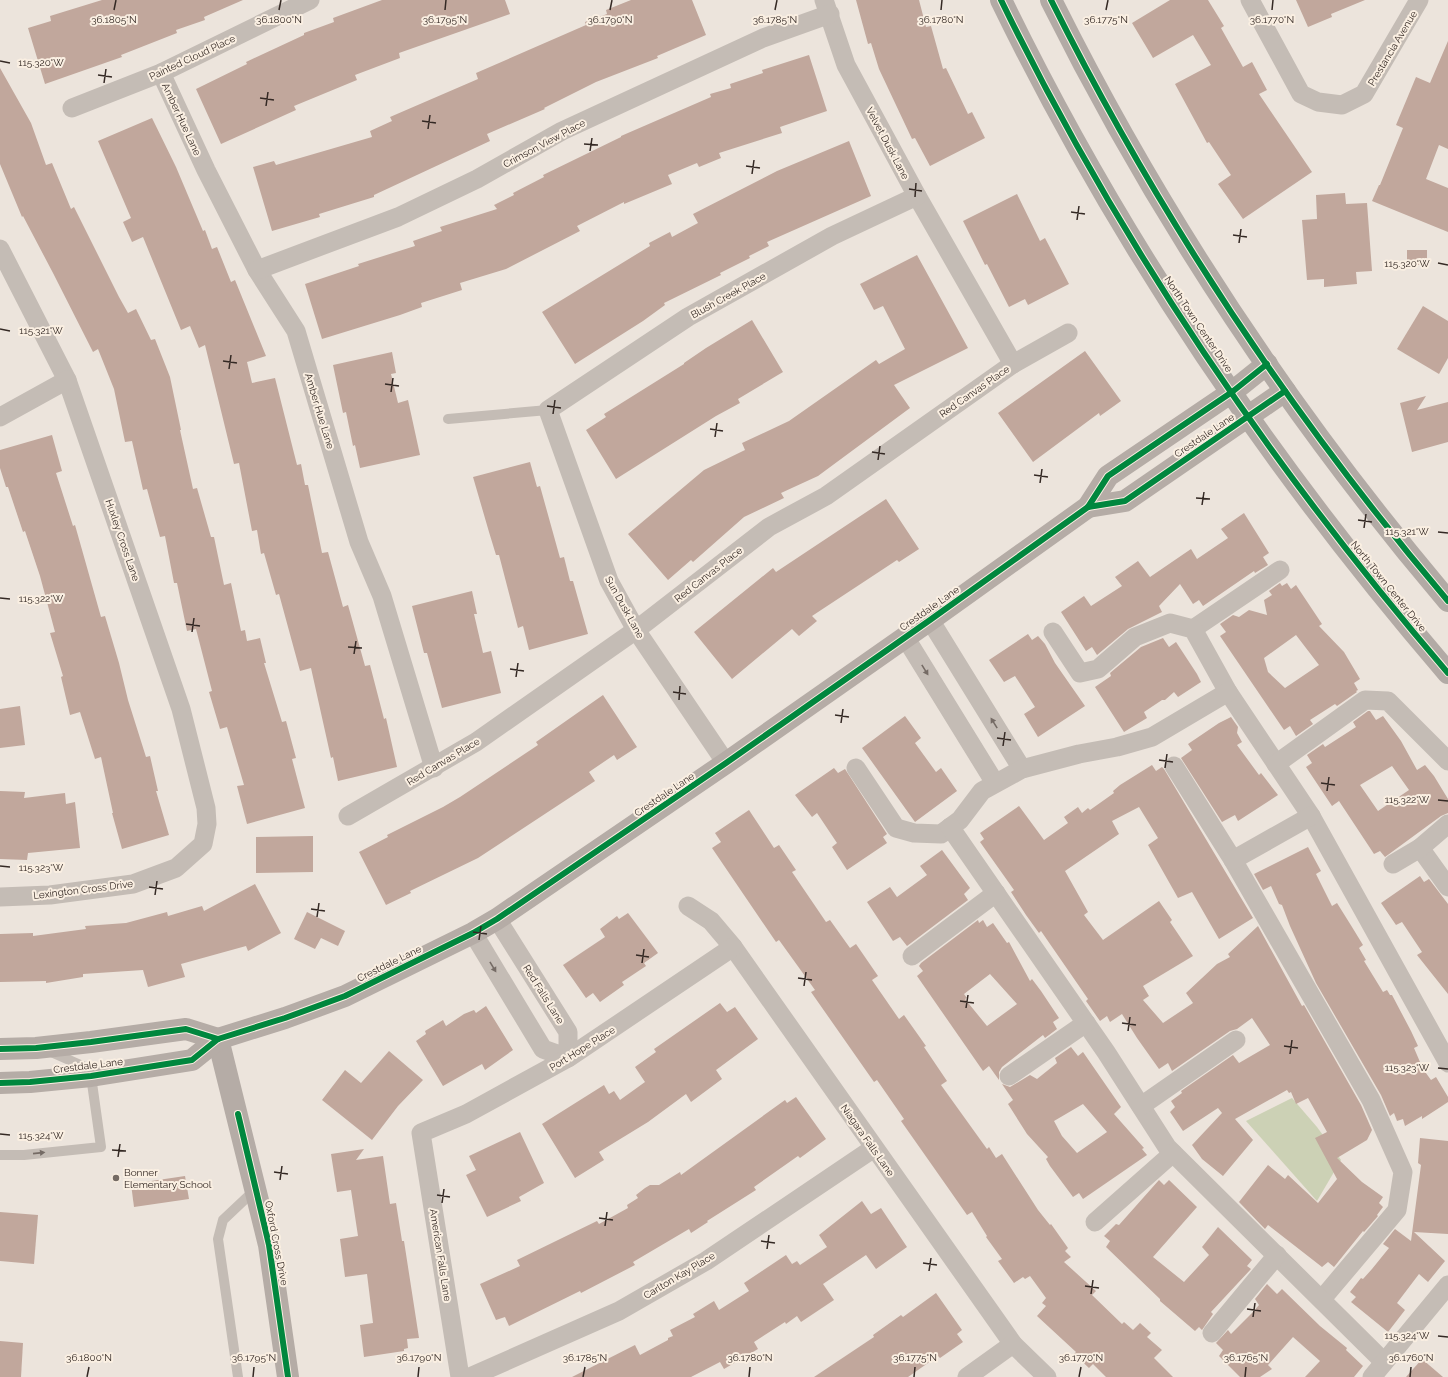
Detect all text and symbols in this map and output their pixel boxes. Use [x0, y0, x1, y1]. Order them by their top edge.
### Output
street label: Prestancia Avenue [1366, 9, 1419, 88]
text: 36.1805°N [91, 14, 137, 25]
text: 36.1800°N [256, 14, 302, 25]
text: 36.1795°N [423, 14, 467, 25]
text: 36.1790°N [588, 14, 632, 25]
text: 36.1785°N [753, 14, 797, 25]
text: 36.1780°N [918, 14, 964, 25]
text: 36.1775°N [1084, 14, 1128, 25]
text: 36.1770°N [1250, 14, 1294, 25]
street label: Painted Cloud Place [148, 33, 237, 82]
text: 115.320°W [18, 57, 64, 68]
street label: Amber Hue Lane [160, 81, 203, 157]
street label: Velvet Dusk Lane [864, 105, 911, 181]
street label: Crimson View Place [501, 117, 587, 170]
text: 115.320°W [1384, 258, 1430, 269]
street label: Blush Creek Place [689, 270, 768, 321]
street label: North Town Center Drive [1162, 274, 1235, 374]
text: 115.321°W [19, 325, 63, 336]
street label: Red Canvas Place [937, 363, 1011, 420]
street label: Amber Hue Lane [303, 372, 336, 450]
street label: Crestdale Lane [1172, 411, 1236, 460]
street label: Huxley Cross Lane [103, 498, 142, 583]
text: 115.321°W [1385, 526, 1429, 537]
street label: North Town Center Drive [1349, 539, 1429, 634]
street label: Red Canvas Place [672, 545, 744, 604]
street label: Sun Dusk Lane [603, 574, 646, 640]
street label: Crestdale Lane [897, 584, 961, 633]
text: 115.322°W [19, 593, 64, 604]
one-way arrow [922, 665, 929, 676]
one-way arrow [990, 718, 998, 729]
street label: Red Canvas Place [405, 735, 482, 787]
street label: Crestdale Lane [632, 770, 696, 819]
text: 115.322°W [1385, 794, 1430, 805]
text: 115.323°W [19, 862, 64, 873]
street label: Lexington Cross Drive [33, 878, 134, 901]
street label: Crestdale Lane [355, 943, 423, 984]
one-way arrow [489, 962, 497, 972]
street label: Red Falls Lane [521, 963, 566, 1026]
street label: Port Hope Place [548, 1024, 617, 1073]
street label: Crestdale Lane [53, 1056, 124, 1075]
text: 115.323°W [1385, 1062, 1430, 1073]
street label: Niagara Falls Lane [839, 1102, 897, 1178]
text: 115.324°W [19, 1130, 64, 1141]
one-way arrow [33, 1150, 45, 1156]
place label: Bonner Elementary School [124, 1167, 212, 1190]
marker: Bonner Elementary School [111, 1173, 121, 1183]
street label: Oxford Cross Drive [263, 1200, 290, 1286]
street label: American Falls Lane [428, 1208, 453, 1302]
street label: Carlton Kay Place [642, 1250, 717, 1301]
text: 115.324°W [1385, 1330, 1430, 1341]
text: 36.1800°N [66, 1352, 112, 1363]
text: 36.1795°N [232, 1352, 276, 1363]
text: 36.1790°N [397, 1352, 441, 1363]
text: 36.1785°N [563, 1352, 607, 1363]
text: 36.1780°N [727, 1352, 773, 1363]
text: 36.1775°N [893, 1352, 937, 1363]
text: 36.1770°N [1059, 1352, 1103, 1363]
text: 36.1765°N [1224, 1352, 1268, 1363]
text: 36.1760°N [1388, 1352, 1434, 1363]

